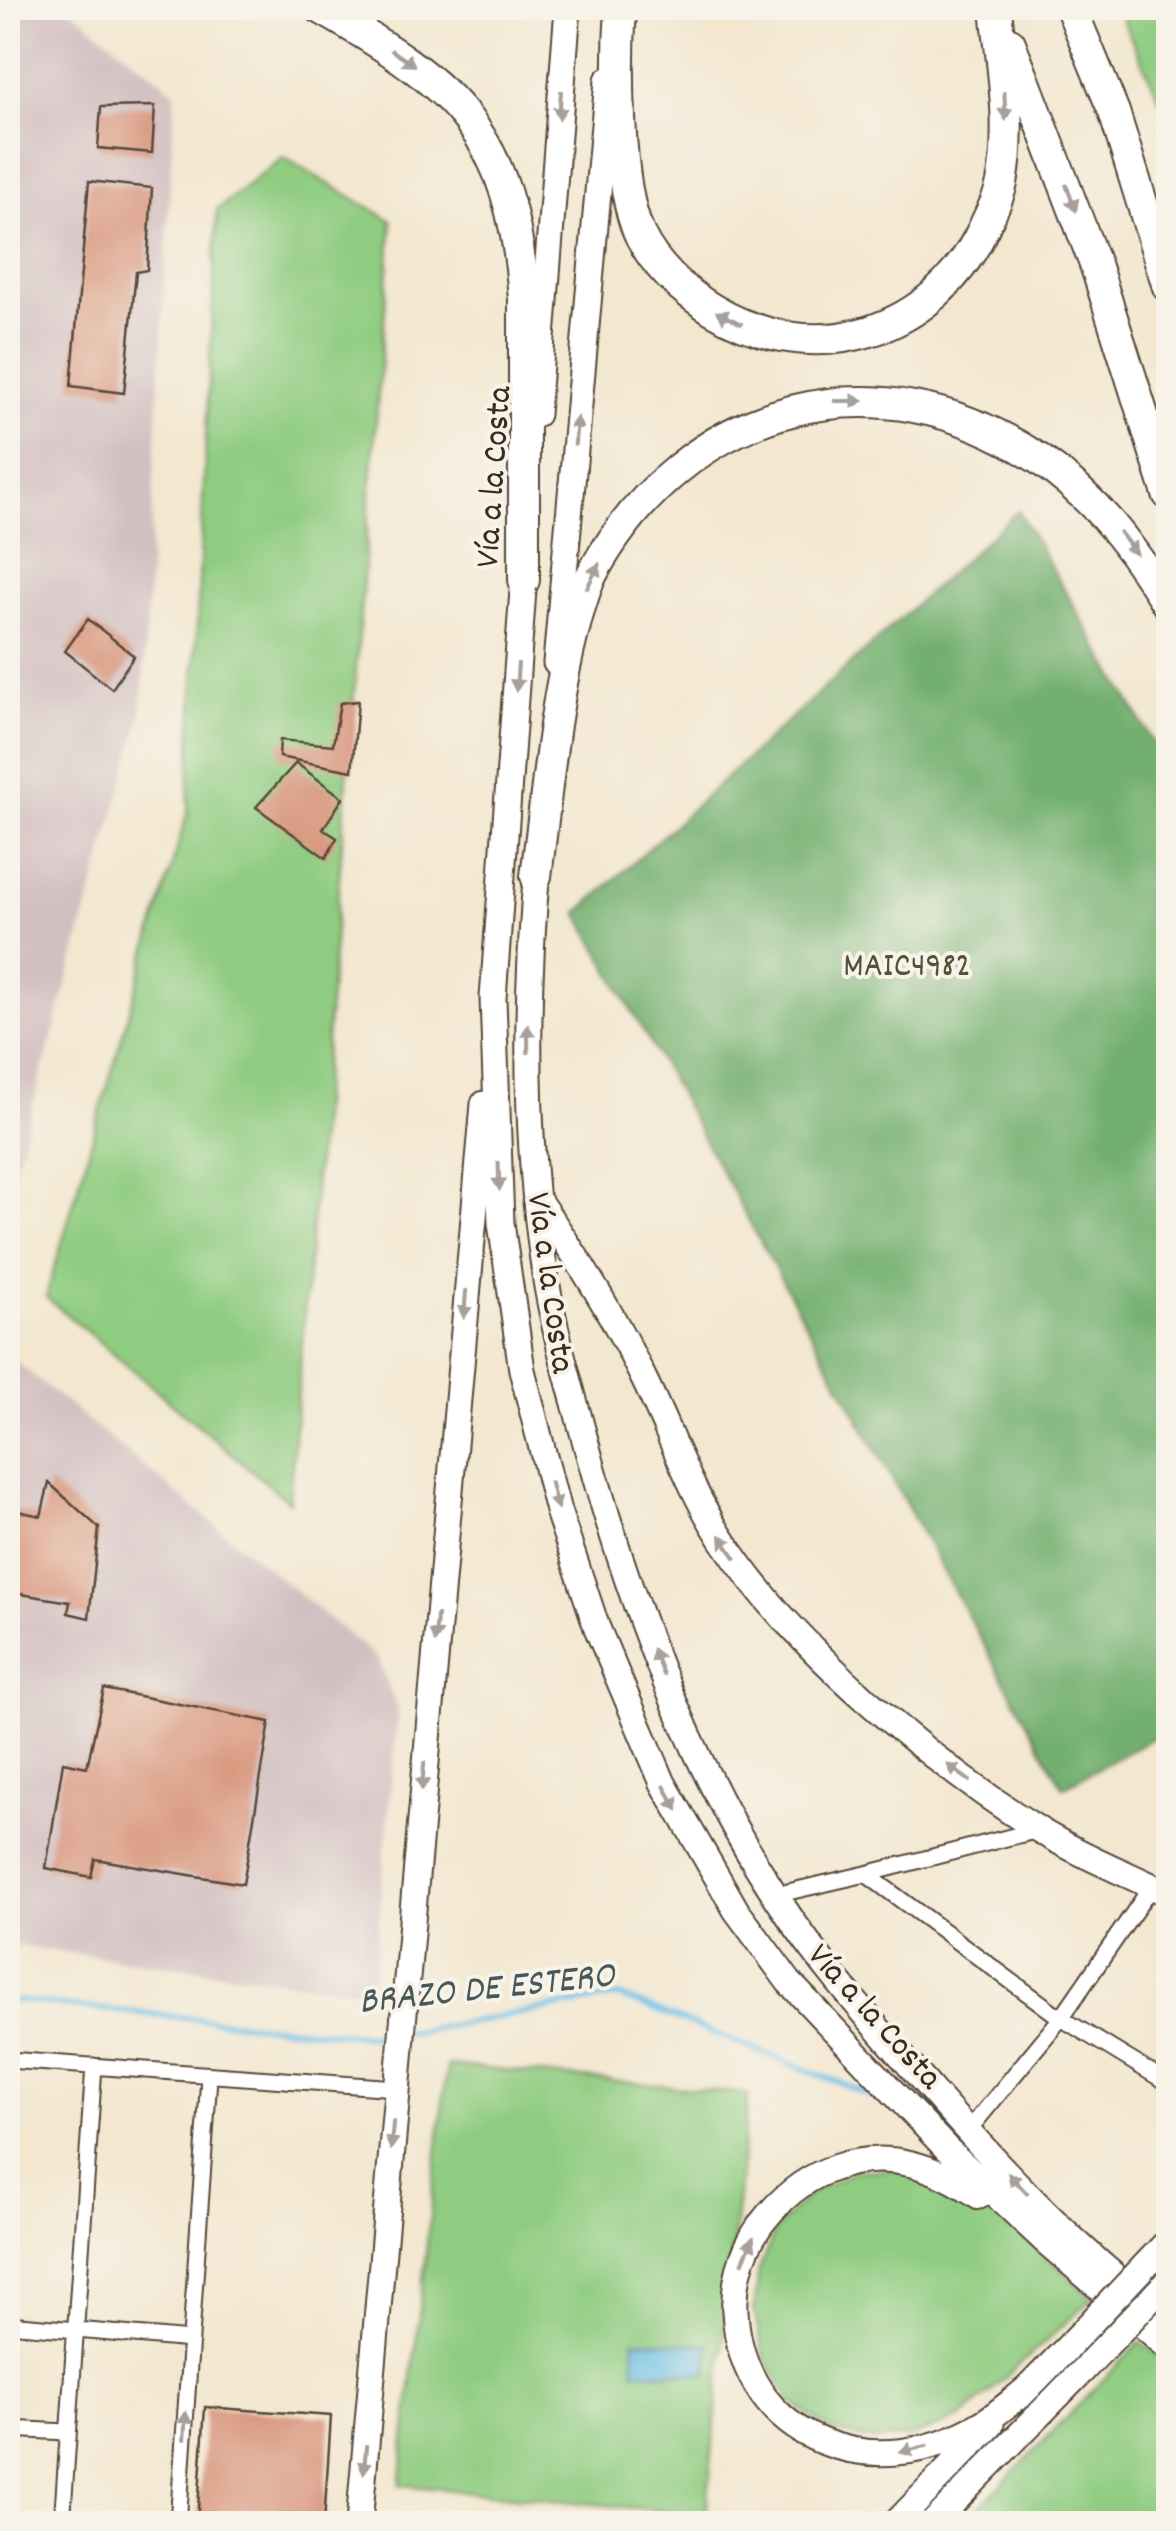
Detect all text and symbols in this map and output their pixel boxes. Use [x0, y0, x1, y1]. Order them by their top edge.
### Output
one-way arrow [390, 48, 416, 67]
one-way arrow [552, 89, 568, 121]
one-way arrow [997, 91, 1013, 123]
one-way arrow [1064, 183, 1079, 213]
one-way arrow [715, 309, 744, 326]
street label: Vía a la Costa [465, 384, 527, 569]
one-way arrow [833, 393, 865, 409]
one-way arrow [569, 414, 585, 446]
one-way arrow [1117, 530, 1138, 556]
one-way arrow [585, 561, 602, 590]
one-way arrow [508, 661, 524, 693]
park label: MAIC4982 [843, 943, 971, 993]
one-way arrow [520, 1023, 536, 1055]
one-way arrow [492, 1160, 508, 1192]
street label: Vía a la Costa [511, 1189, 585, 1377]
one-way arrow [457, 1289, 473, 1321]
one-way arrow [546, 1480, 562, 1511]
one-way arrow [719, 1533, 737, 1560]
one-way arrow [427, 1612, 443, 1644]
one-way arrow [649, 1646, 665, 1676]
one-way arrow [414, 1761, 430, 1793]
one-way arrow [946, 1764, 972, 1783]
one-way arrow [662, 1784, 680, 1812]
street label: Vía a la Costa [794, 1934, 953, 2103]
water label: BRAZO DE ESTERO [356, 1950, 620, 2032]
one-way arrow [383, 2119, 399, 2151]
one-way arrow [1007, 2173, 1030, 2197]
one-way arrow [740, 2235, 756, 2265]
one-way arrow [177, 2410, 193, 2442]
one-way arrow [898, 2442, 929, 2457]
one-way arrow [356, 2443, 372, 2475]

